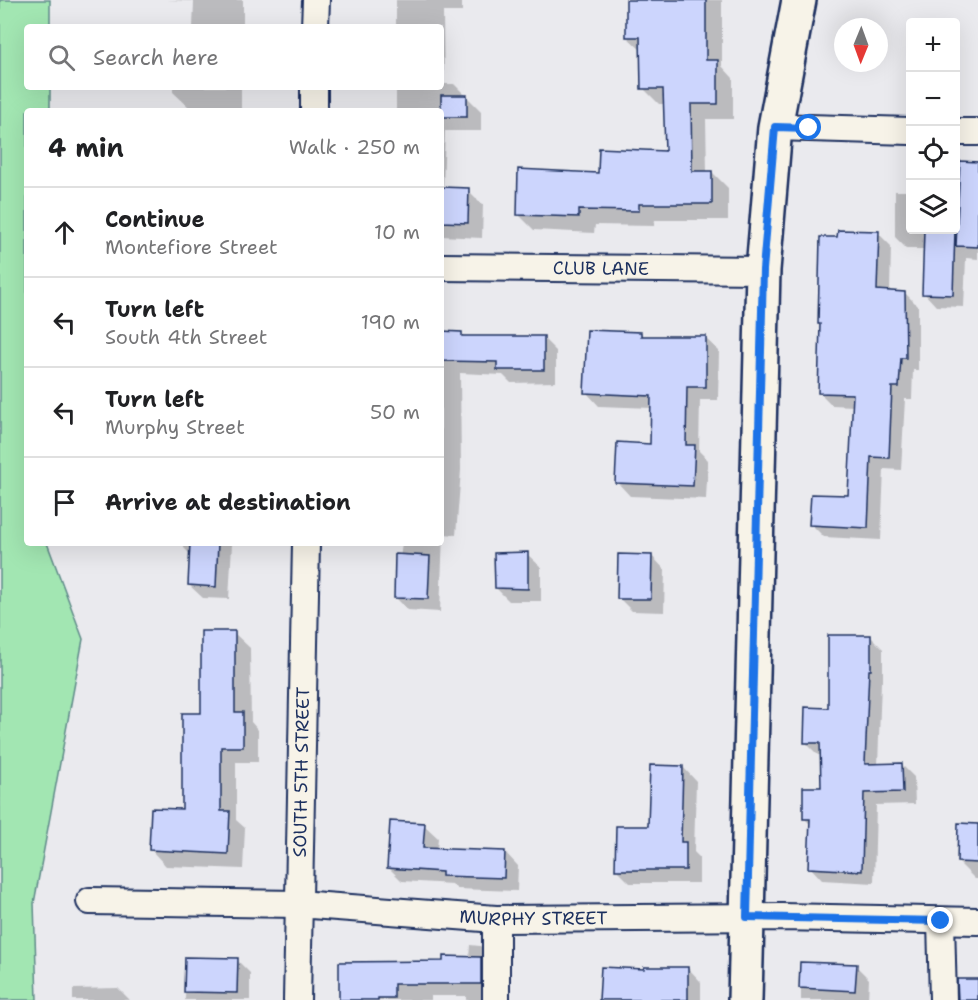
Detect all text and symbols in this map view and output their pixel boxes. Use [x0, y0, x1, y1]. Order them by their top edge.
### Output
north arrow [834, 18, 888, 72]
map controls [906, 18, 960, 234]
button: + [906, 18, 960, 72]
search box [24, 24, 444, 90]
icon: search [45, 41, 78, 74]
text: Search here [93, 43, 219, 72]
button: − [906, 72, 960, 126]
route start [795, 114, 821, 140]
button: locate [906, 126, 960, 180]
text: 4 min [48, 130, 124, 165]
text: Walk · 250 m [289, 134, 420, 160]
button: layers [906, 180, 960, 234]
text: Continue [105, 205, 205, 234]
icon: ahead [48, 216, 81, 249]
text: 10 m [374, 219, 420, 245]
text: Montefiore Street [105, 234, 278, 260]
street label: CLUB LANE [553, 256, 649, 281]
text: Turn left [105, 295, 204, 324]
icon: left [48, 306, 81, 339]
text: 190 m [361, 309, 420, 335]
text: South 4th Street [105, 324, 268, 350]
text: Turn left [105, 385, 204, 414]
icon: left [48, 396, 81, 429]
text: 50 m [370, 399, 420, 425]
text: Murphy Street [105, 414, 245, 440]
icon: arrive [48, 486, 81, 519]
text: Arrive at destination [105, 488, 351, 517]
street label: SOUTH 5TH STREET [288, 687, 315, 858]
street label: MURPHY STREET [458, 904, 608, 931]
route end [927, 907, 953, 933]

